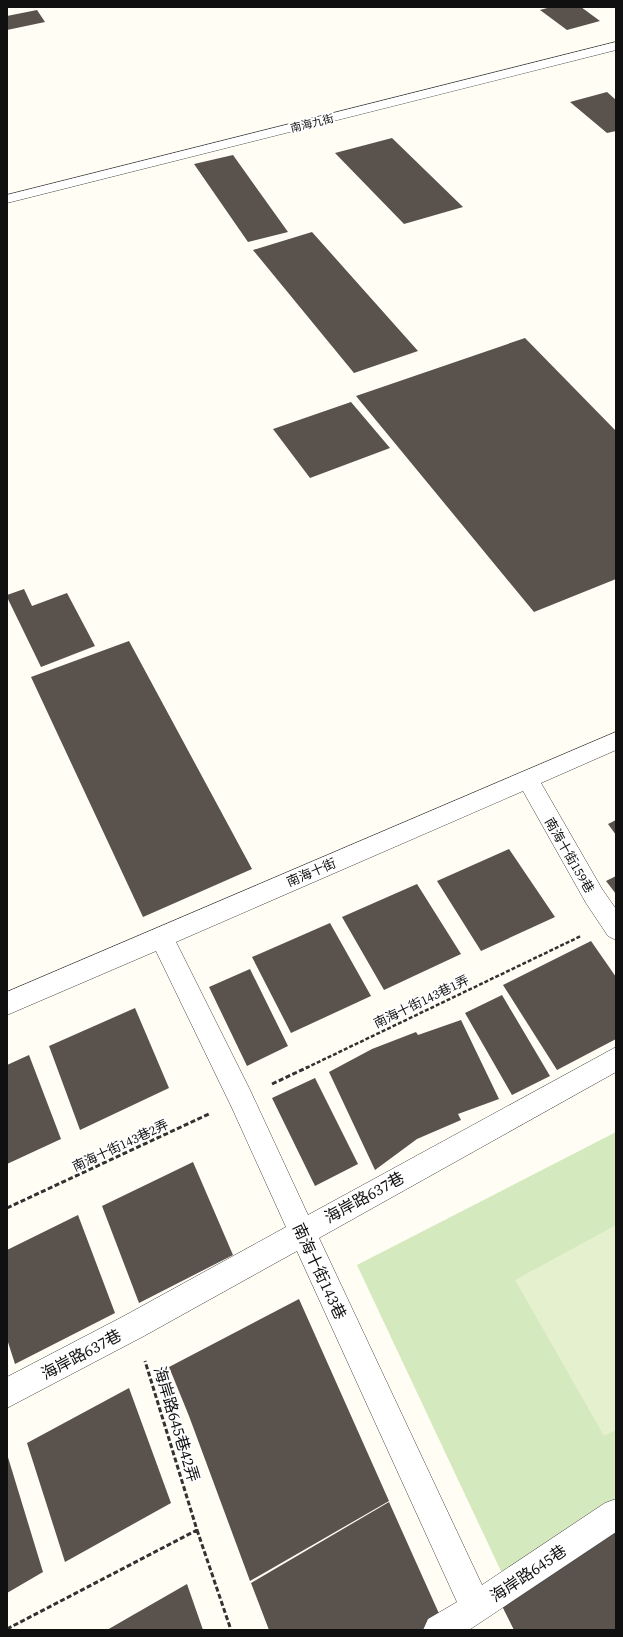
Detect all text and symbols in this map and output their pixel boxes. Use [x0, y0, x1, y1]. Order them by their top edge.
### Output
street label: 南海九街 [289, 111, 335, 136]
street label: 南海十街159巷 [541, 814, 598, 896]
street label: 南海十街 [284, 854, 338, 890]
street label: 南海十街143巷1弄 [371, 971, 472, 1032]
street label: 南海十街143巷2弄 [69, 1116, 171, 1175]
street label: 海岸路637巷 [320, 1166, 408, 1228]
street label: 南海十街143巷 [288, 1219, 352, 1323]
street label: 海岸路637巷 [37, 1324, 125, 1384]
street label: 海岸路645巷42弄 [149, 1363, 205, 1485]
street label: 海岸路645巷 [485, 1539, 571, 1607]

